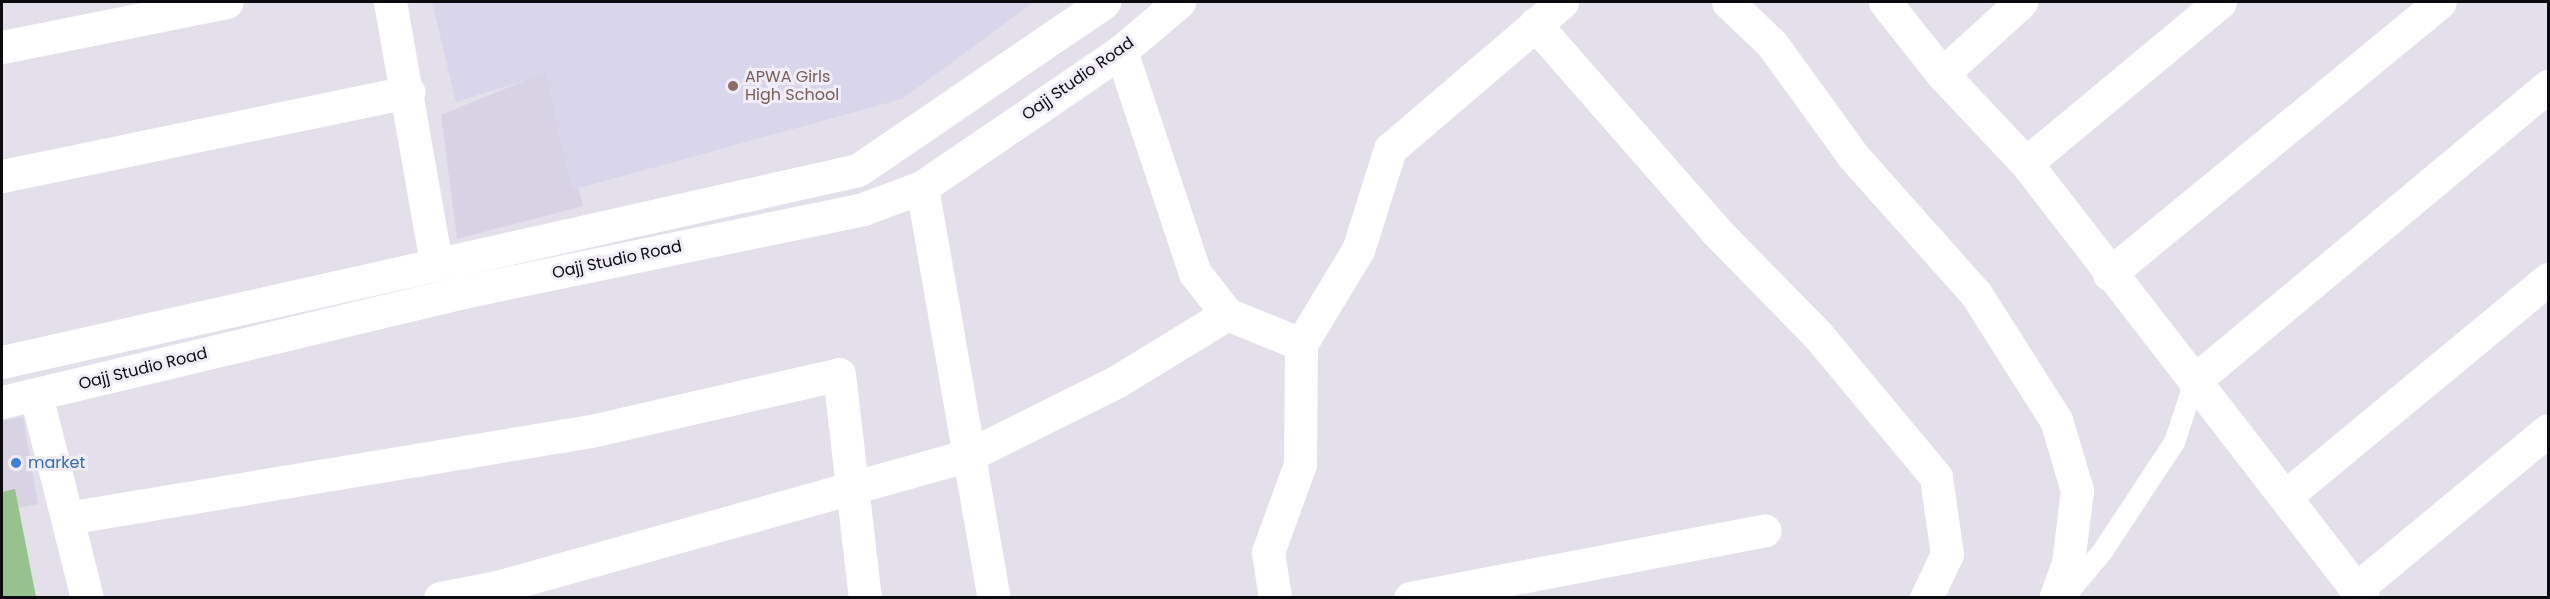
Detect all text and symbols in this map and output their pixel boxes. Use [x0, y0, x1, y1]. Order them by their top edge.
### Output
street label: Oajj Studio Road [1018, 33, 1138, 125]
place label: APWA Girls High School [745, 67, 839, 105]
marker: APWA Girls High School [726, 79, 740, 93]
street label: Oajj Studio Road [550, 237, 684, 283]
street label: Oajj Studio Road [77, 344, 209, 394]
place label: market [28, 453, 85, 473]
marker: market [9, 456, 23, 470]

